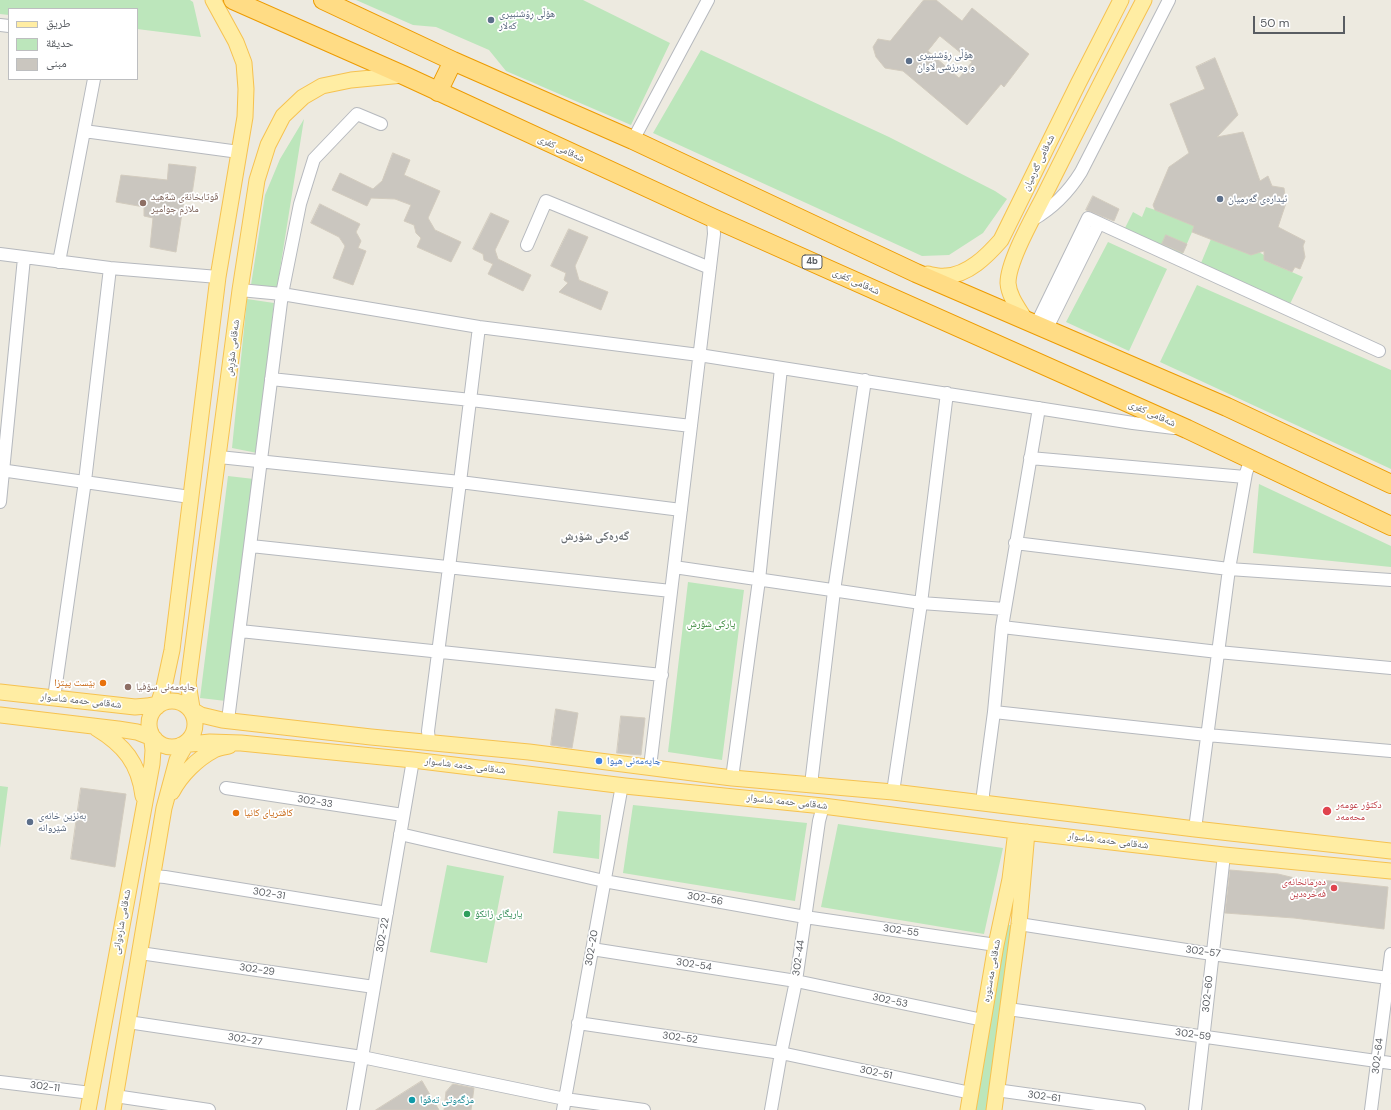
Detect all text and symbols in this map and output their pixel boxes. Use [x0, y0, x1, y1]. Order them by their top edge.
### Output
legend [8, 8, 138, 80]
place label: هۆڵی ڕۆشنبیری کەلار [499, 8, 555, 32]
scale bar [1255, 8, 1347, 34]
text: طريق [46, 15, 71, 31]
marker: هۆڵی ڕۆشنبیری کەلار [486, 15, 496, 25]
text: 50 m [1260, 15, 1289, 31]
text: حديقة [46, 35, 74, 51]
place label: هۆڵی ڕۆشنبیری و وەرزشی لاوان [917, 49, 975, 72]
text: مبنى [46, 55, 67, 71]
marker: هۆڵی ڕۆشنبیری و وەرزشی لاوان [904, 56, 914, 66]
street label: شەقامی کفری [536, 133, 586, 165]
street label: شەقامی گەرمیان [1020, 133, 1058, 193]
place label: قوتابخانةى شةهيد ملازم جوامير [151, 191, 218, 214]
place label: ئیدارەی گەرمیان [1228, 193, 1287, 205]
marker: ئیدارەی گەرمیان [1215, 194, 1225, 204]
marker: قوتابخانةى شةهيد ملازم جوامير [138, 198, 148, 208]
road number: 4b [802, 255, 822, 269]
street label: شەقامی کفری [831, 266, 881, 298]
street label: شەقامی شۆڕش [224, 319, 242, 377]
street label: شەقامی کفری [1127, 398, 1177, 430]
district label: گەرەکی شۆرش [561, 530, 629, 544]
park label: پارکی شۆرش [687, 618, 735, 630]
place label: بێست پیتزا [54, 677, 95, 689]
marker: بێست پیتزا [98, 678, 108, 688]
place label: چاپەمەنی سۆفیا [136, 681, 196, 693]
marker: چاپەمەنی سۆفیا [123, 682, 133, 692]
street label: شەقامی حەمە شاسوار [40, 691, 122, 711]
street label: شەقامی حەمە شاسوار [424, 755, 506, 777]
place label: چاپەمەنی هیوا [607, 755, 661, 767]
marker: چاپەمەنی هیوا [594, 756, 604, 766]
street label: شەقامی حەمە شاسوار [746, 792, 828, 812]
street label: 302-33 [296, 793, 334, 811]
place label: دکتۆر عومەر محەمەد [1336, 799, 1382, 822]
marker: دکتۆر عومەر محەمەد [1321, 805, 1333, 817]
place label: کافتریای کانیا [244, 807, 293, 819]
marker: کافتریای کانیا [231, 808, 241, 818]
place label: بەنزین خانەی شێروانە [38, 810, 86, 834]
marker: بەنزین خانەی شێروانە [25, 817, 35, 827]
street label: شەقامی حەمە شاسوار [1067, 830, 1149, 852]
place label: دەرمانخانەی فەخرەدین [1281, 876, 1326, 900]
marker: دەرمانخانەی فەخرەدین [1329, 883, 1339, 893]
street label: 302-31 [252, 886, 286, 902]
street label: شەقامی شارەوانی [110, 889, 134, 955]
street label: 302-56 [686, 890, 724, 908]
place label: یاریگای زانکۆ [475, 908, 522, 920]
marker: یاریگای زانکۆ [462, 909, 472, 919]
street label: 302-22 [374, 917, 392, 953]
street label: 302-55 [882, 923, 920, 939]
street label: 302-20 [583, 929, 601, 967]
street label: 302-44 [791, 939, 807, 977]
street label: شەقامی مەستورە [981, 939, 1003, 1003]
street label: 302-57 [1185, 944, 1221, 960]
street label: 302-54 [675, 956, 713, 974]
street label: 302-29 [238, 962, 276, 978]
street label: 302-60 [1200, 975, 1216, 1013]
street label: 302-53 [871, 991, 909, 1011]
street label: 302-59 [1174, 1027, 1212, 1043]
street label: 302-52 [662, 1030, 698, 1046]
street label: 302-27 [227, 1031, 263, 1049]
street label: 302-64 [1370, 1037, 1386, 1075]
street label: 302-51 [859, 1064, 893, 1082]
street label: 302-11 [29, 1079, 61, 1095]
street label: 302-61 [1027, 1089, 1061, 1105]
place label: مزگه‌وتی ته‌قوا [420, 1094, 474, 1106]
marker: مزگه‌وتی ته‌قوا [407, 1095, 417, 1105]

